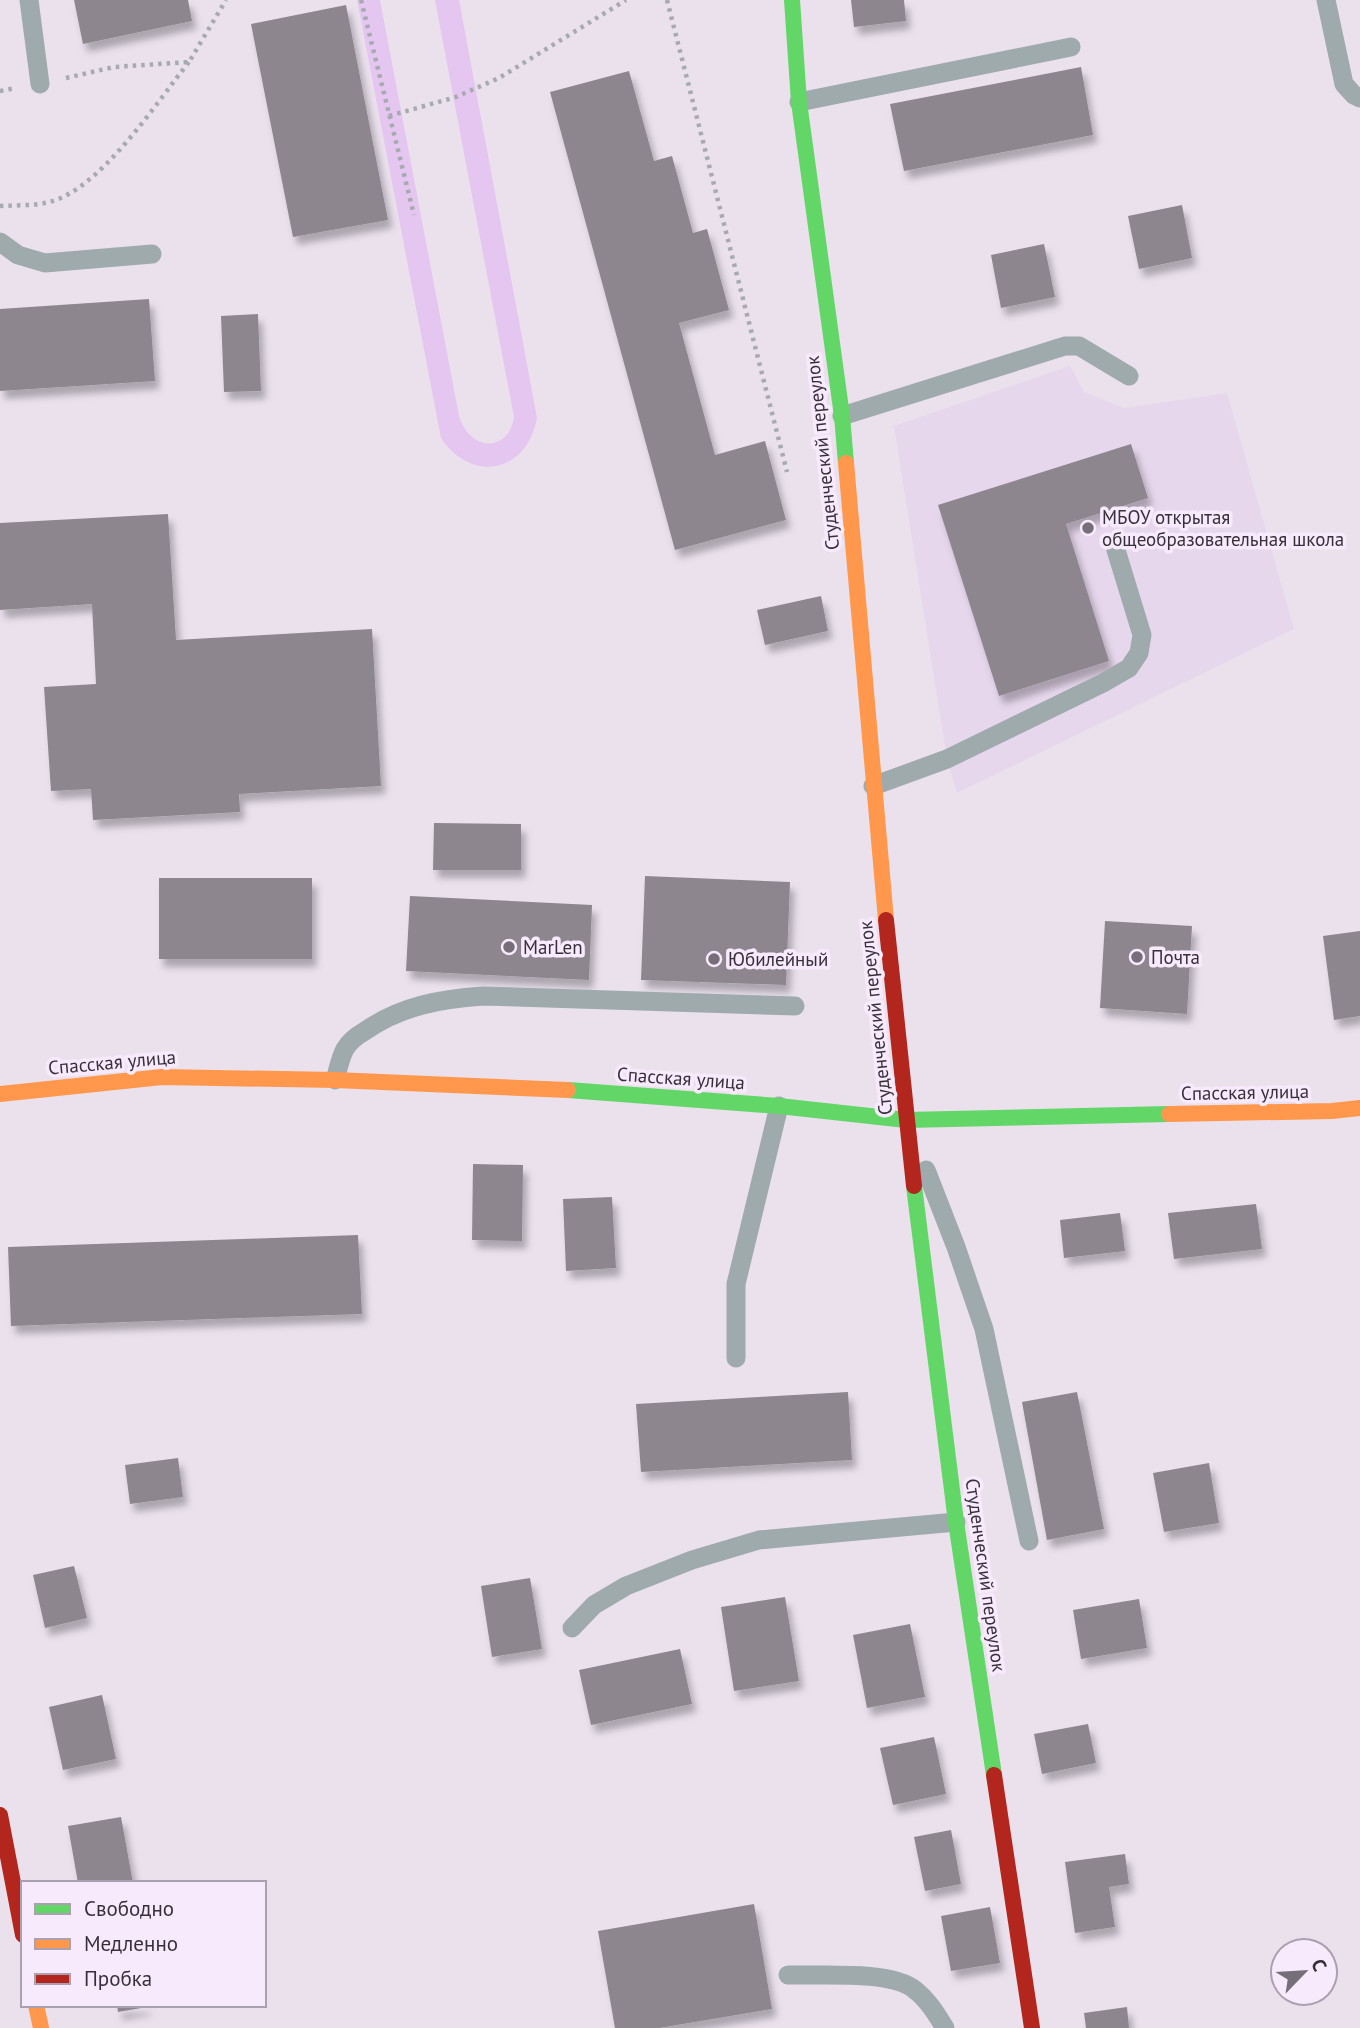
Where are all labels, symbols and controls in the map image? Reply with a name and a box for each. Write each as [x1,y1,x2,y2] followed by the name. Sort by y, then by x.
[800,355,844,551] street label: Студенческий переулок
[1102,505,1344,551] place label: МБОУ открытая общеобразовательная школа
[1080,520,1096,536] marker: МБОУ открытая общеобразовательная школа
[853,920,897,1116] street label: Студенческий переулок
[523,935,583,959] place label: MarLen
[501,939,517,955] marker: MarLen
[1151,945,1200,969] place label: Почта
[728,947,828,971] place label: Юбилейный
[1129,949,1145,965] marker: Почта
[706,951,722,967] marker: Юбилейный
[47,1044,177,1080] street label: Спасская улица
[616,1062,746,1094] street label: Спасская улица
[1181,1079,1309,1105] street label: Спасская улица
[961,1477,1011,1673] street label: Студенческий переулок
[21,1881,266,2007] legend
[84,1895,174,1922] text: Свободно
[84,1930,178,1957] text: Медленно
[1269,1937,1339,2007] north arrow
[1306,1955,1333,1975] text: С
[84,1965,152,1992] text: Пробка

